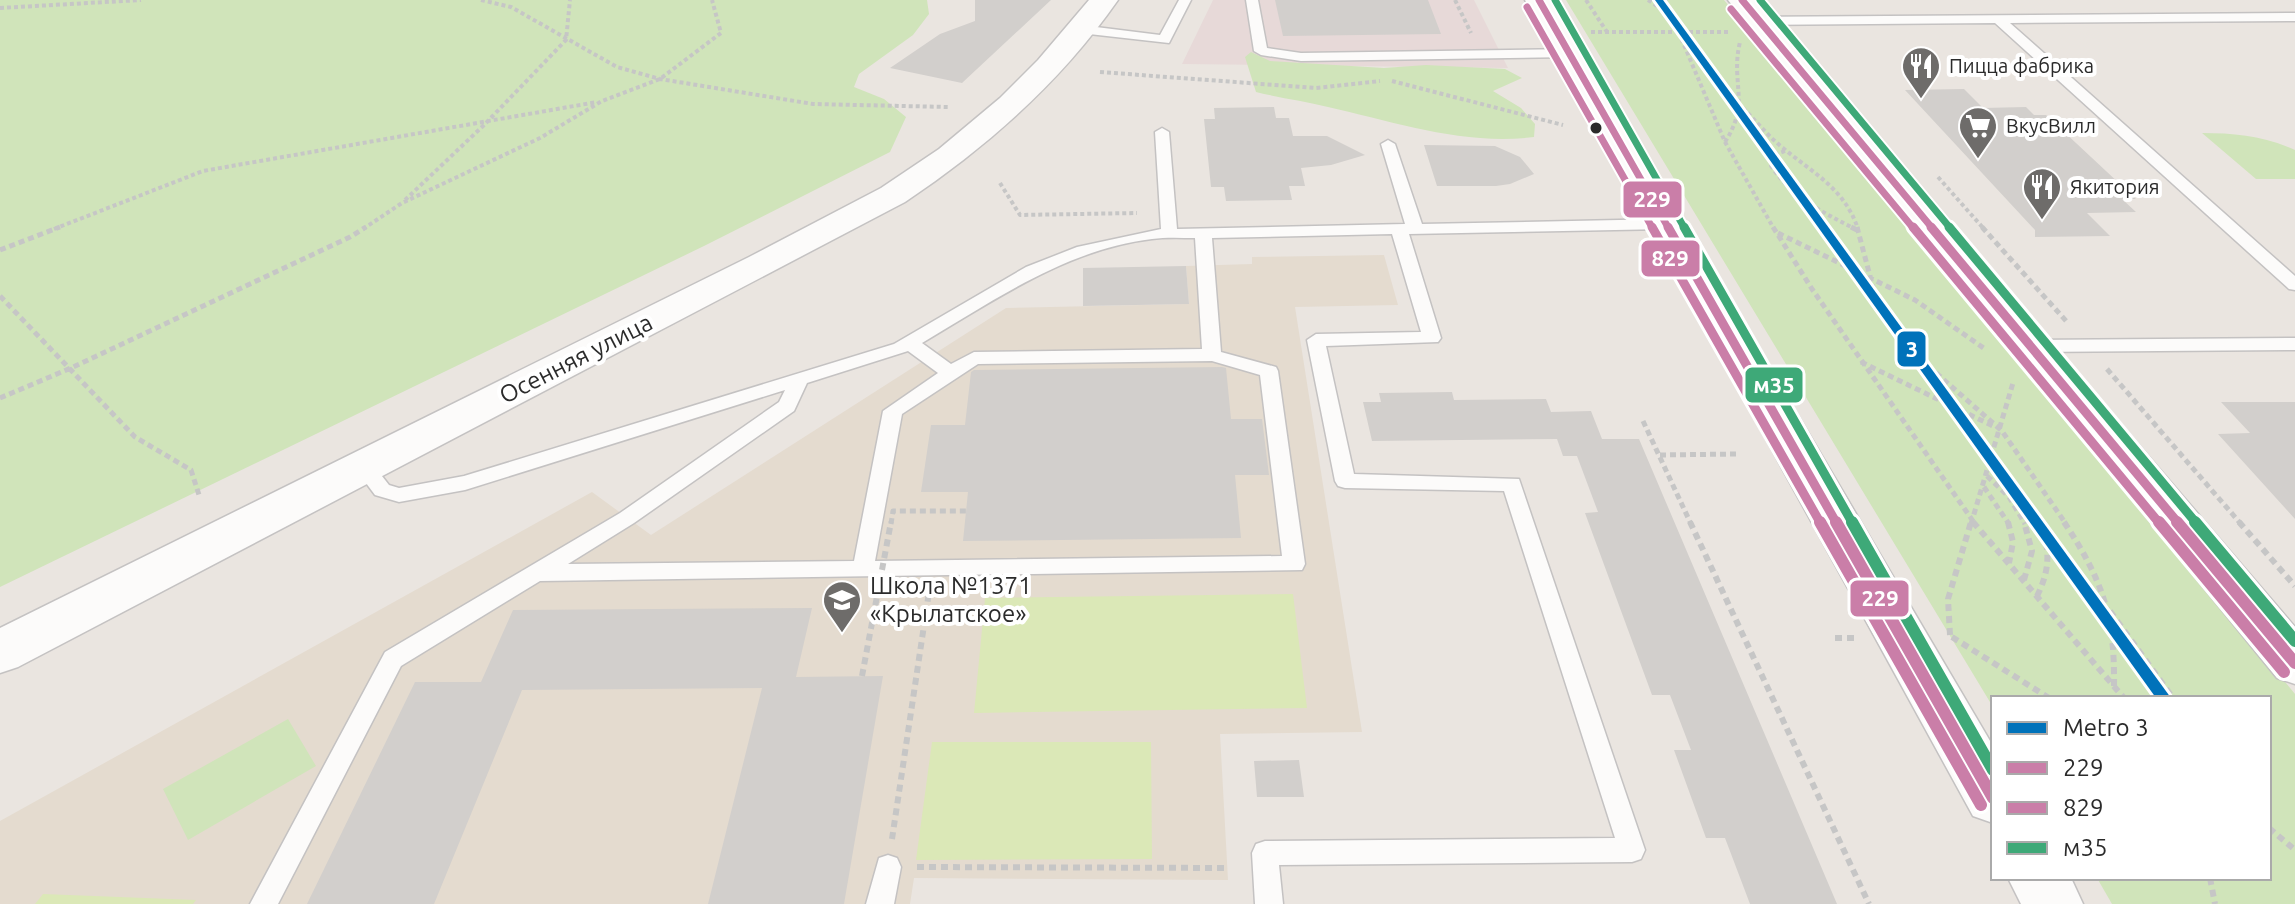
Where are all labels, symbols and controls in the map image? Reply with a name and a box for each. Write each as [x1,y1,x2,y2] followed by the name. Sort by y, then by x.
[1900,45,1942,100] restaurant icon: Пицца фабрика
[1949,54,2094,77] place label: Пицца фабрика
[1957,105,1999,160] supermarket icon: ВкусВилл
[2006,114,2096,137] place label: ВкусВилл
[1588,120,1604,136] unlabelled marker
[2021,166,2063,221] restaurant icon: Якитория
[2070,175,2159,198] place label: Якитория
[1622,180,1683,219] line badge: 229
[1633,186,1671,211] text: 229
[1640,239,1701,278] line badge: 829
[1651,245,1689,270] text: 829
[495,308,657,409] street label: Осенняя улица
[1896,330,1927,368] line badge: 3
[1906,336,1918,361] text: 3
[1744,366,1804,404] line badge: м35
[1753,372,1795,397] text: м35
[870,572,1032,627] place label: Школа №1371 «Крылатское»
[821,579,863,634] school or university icon: Школа №1371 «Крылатское»
[1849,579,1910,618] line badge: 229
[1861,585,1899,610] text: 229
[1991,696,2271,880] legend
[2063,714,2149,741] text: Metro 3
[2063,754,2104,781] text: 229
[2063,794,2104,821] text: 829
[2063,834,2108,861] text: м35

